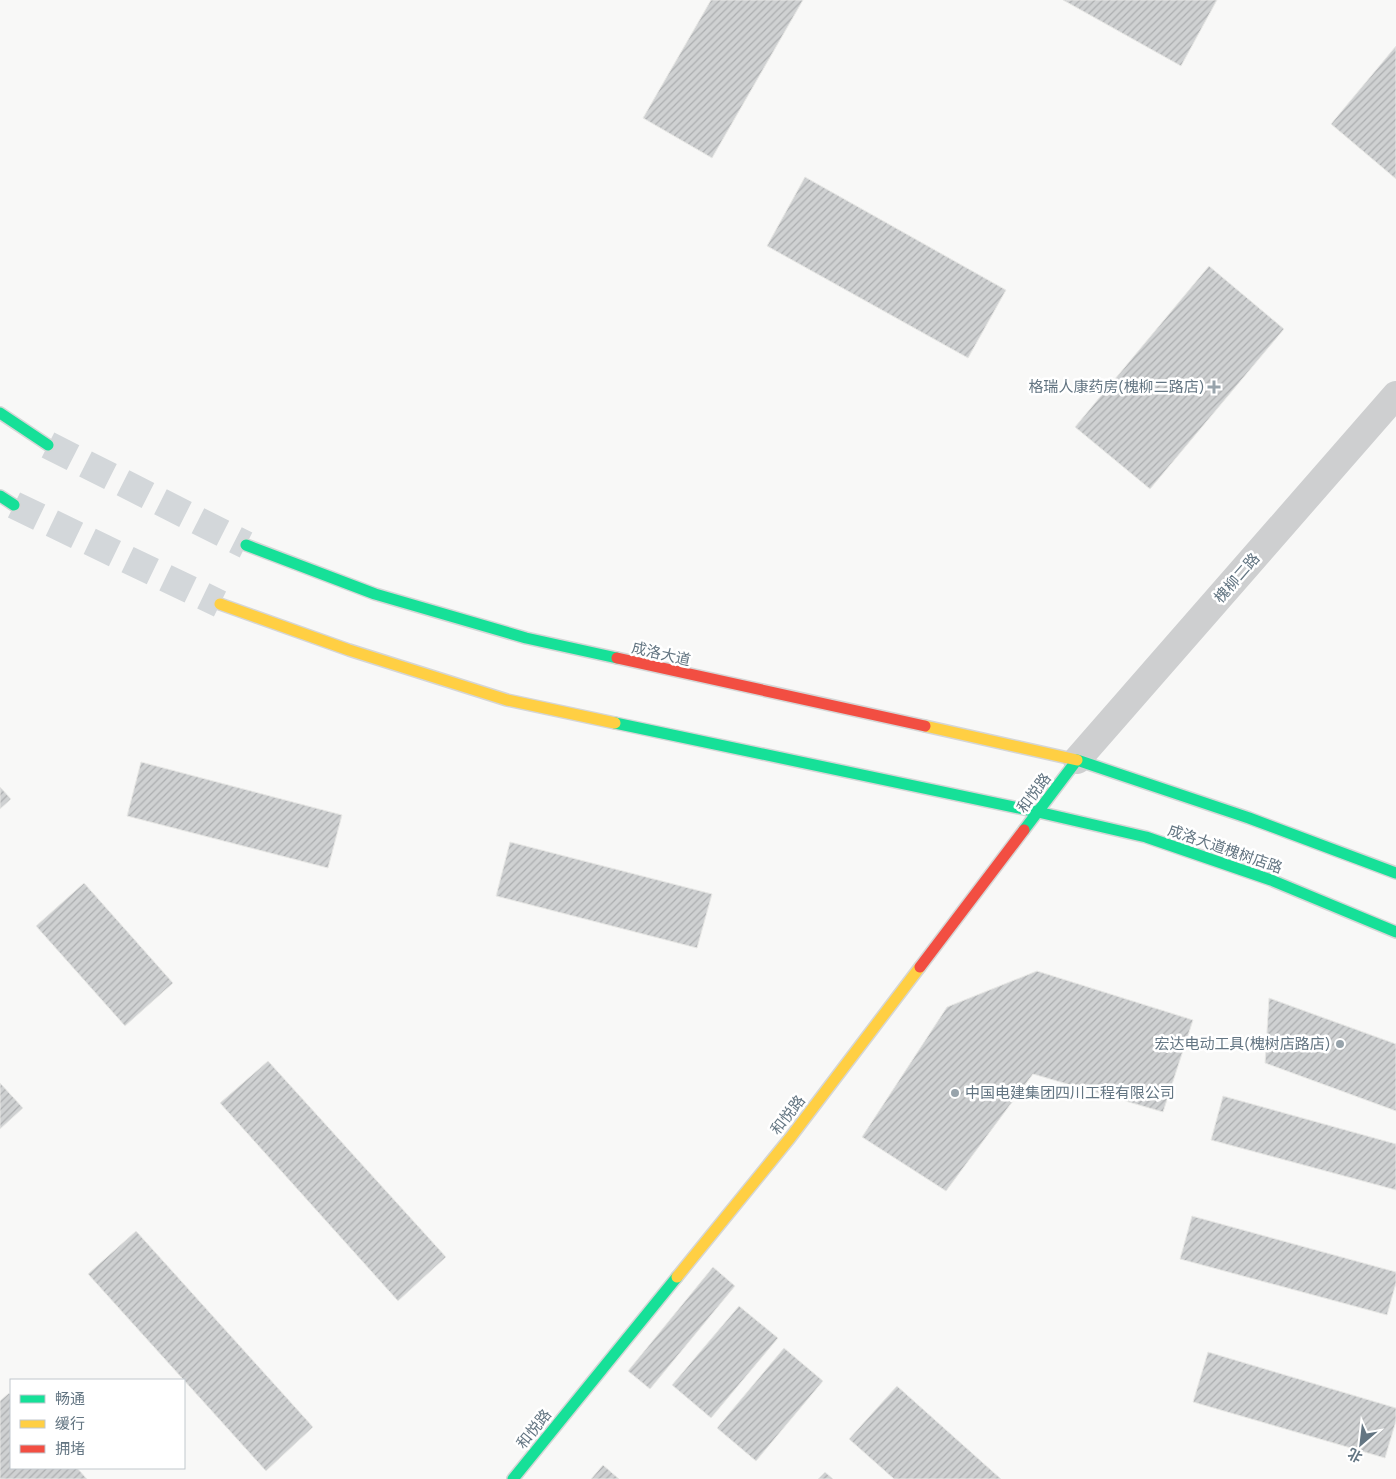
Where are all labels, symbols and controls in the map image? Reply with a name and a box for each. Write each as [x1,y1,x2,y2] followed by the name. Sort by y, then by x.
[1028,378,1204,396] place label: 格瑞人康药房(槐柳二路店)
[1208,381,1220,393] marker: 格瑞人康药房(槐柳二路店)
[1211,549,1263,607] street label: 槐柳二路
[630,638,692,670] street label: 成洛大道
[1013,770,1055,816] street label: 和悦路
[1165,821,1285,877] street label: 成洛大道槐树店路
[1154,1035,1330,1053] place label: 宏达电动工具(槐树店路店)
[1334,1038,1346,1050] marker: 宏达电动工具(槐树店路店)
[965,1084,1175,1102] place label: 中国电建集团四川工程有限公司
[949,1087,961,1099] marker: 中国电建集团四川工程有限公司
[767,1092,809,1138] street label: 和悦路
[10,1379,185,1469] legend
[55,1390,85,1408] text: 畅通
[513,1406,555,1452] street label: 和悦路
[55,1415,85,1433] text: 缓行
[1336,1419,1386,1469] north arrow
[55,1440,85,1458] text: 拥堵
[1345,1444,1365,1466] text: 北

